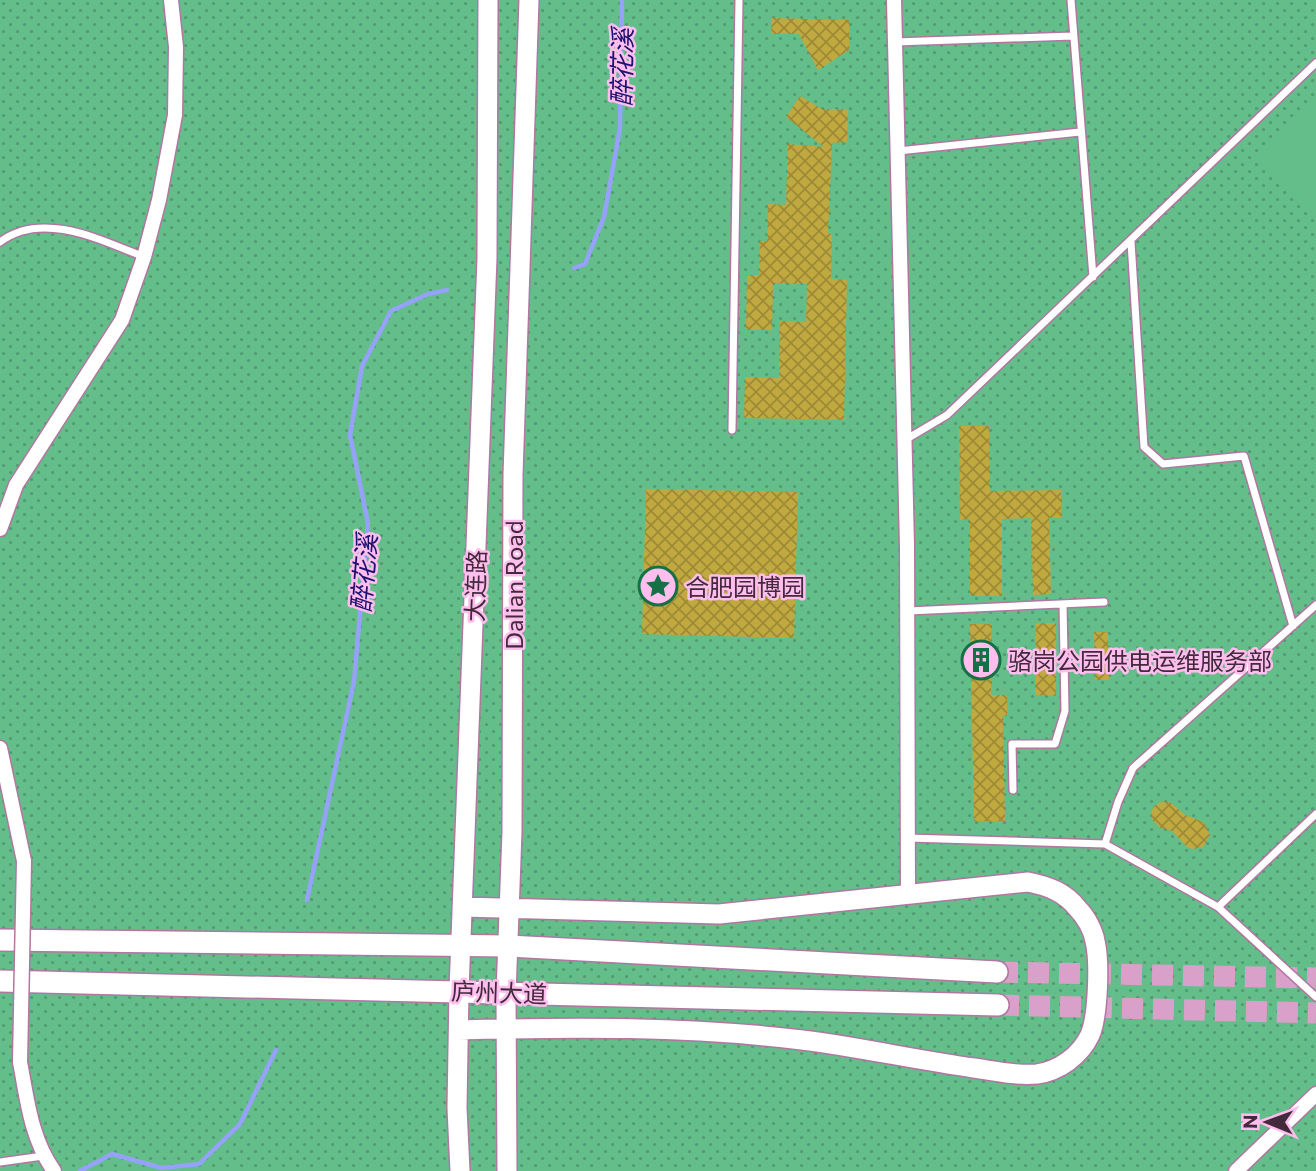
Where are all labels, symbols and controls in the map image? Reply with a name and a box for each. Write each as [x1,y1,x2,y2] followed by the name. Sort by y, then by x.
[605,25,637,106] water label: 醉花溪
[499,520,528,650] street label: Dalian Road
[344,530,382,613] water label: 醉花溪
[459,550,491,622] street label: 大连路
[637,565,679,607] place icon: 合肥园博园
[685,572,805,601] place label: 合肥园博园
[960,639,1002,681] building icon: 骆岗公园供电运维服务部
[1008,646,1272,675] place label: 骆岗公园供电运维服务部
[451,976,547,1008] street label: 庐州大道
[1232,1087,1302,1157] north arrow
[1238,1114,1261,1129] text: N

